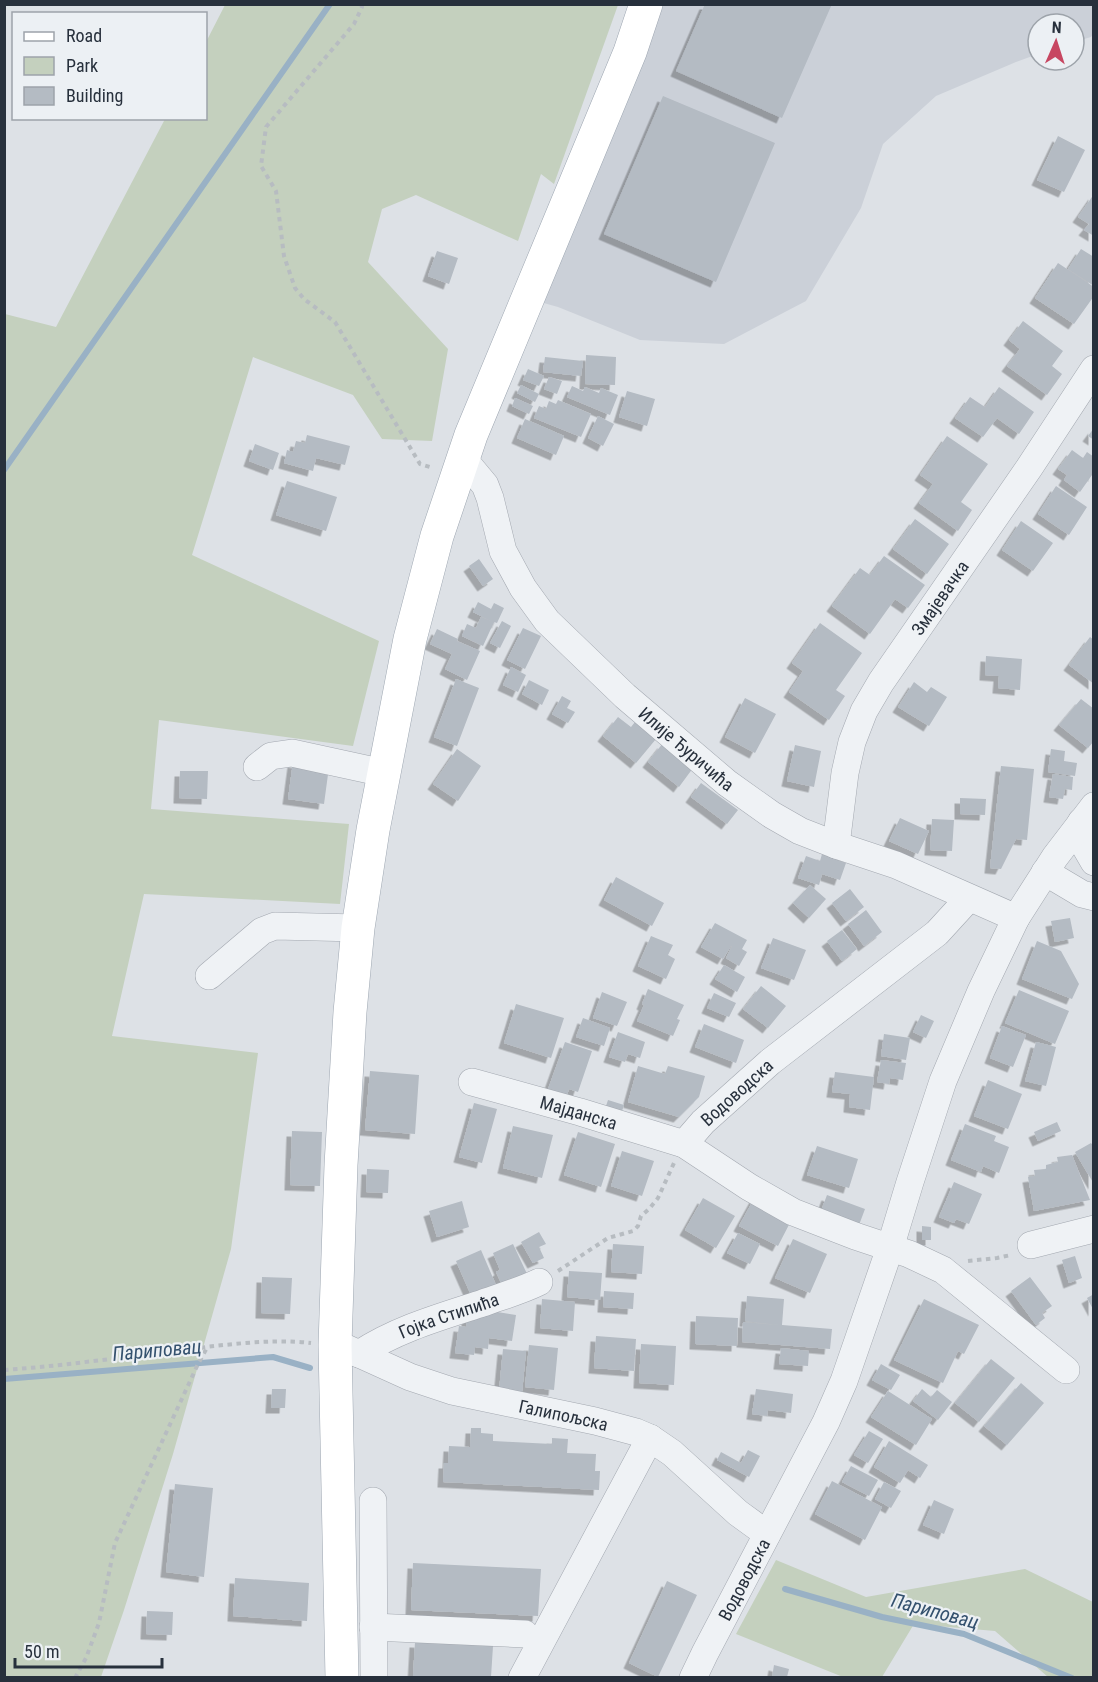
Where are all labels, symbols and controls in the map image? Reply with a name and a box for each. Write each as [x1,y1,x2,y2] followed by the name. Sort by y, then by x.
[12,12,207,120] legend
[1026,12,1086,72] north arrow
[1051,18,1062,37] text: N
[66,25,102,46] text: Road
[66,55,98,76] text: Park
[66,85,123,106] text: Building
[906,556,972,639] street label: Змајевачка
[635,702,738,795] street label: Илије Ђуричића
[696,1054,777,1130] street label: Водоводска
[538,1091,620,1133] street label: Мајданска
[395,1288,501,1342] street label: Гојка Стипића
[111,1334,203,1366] water label: Париповац
[517,1395,611,1435] street label: Галипољска
[714,1535,774,1624] street label: Водоводска
[889,1588,981,1634] water label: Париповац
[15,1631,162,1669] scale bar
[24,1641,59,1662] text: 50 m

